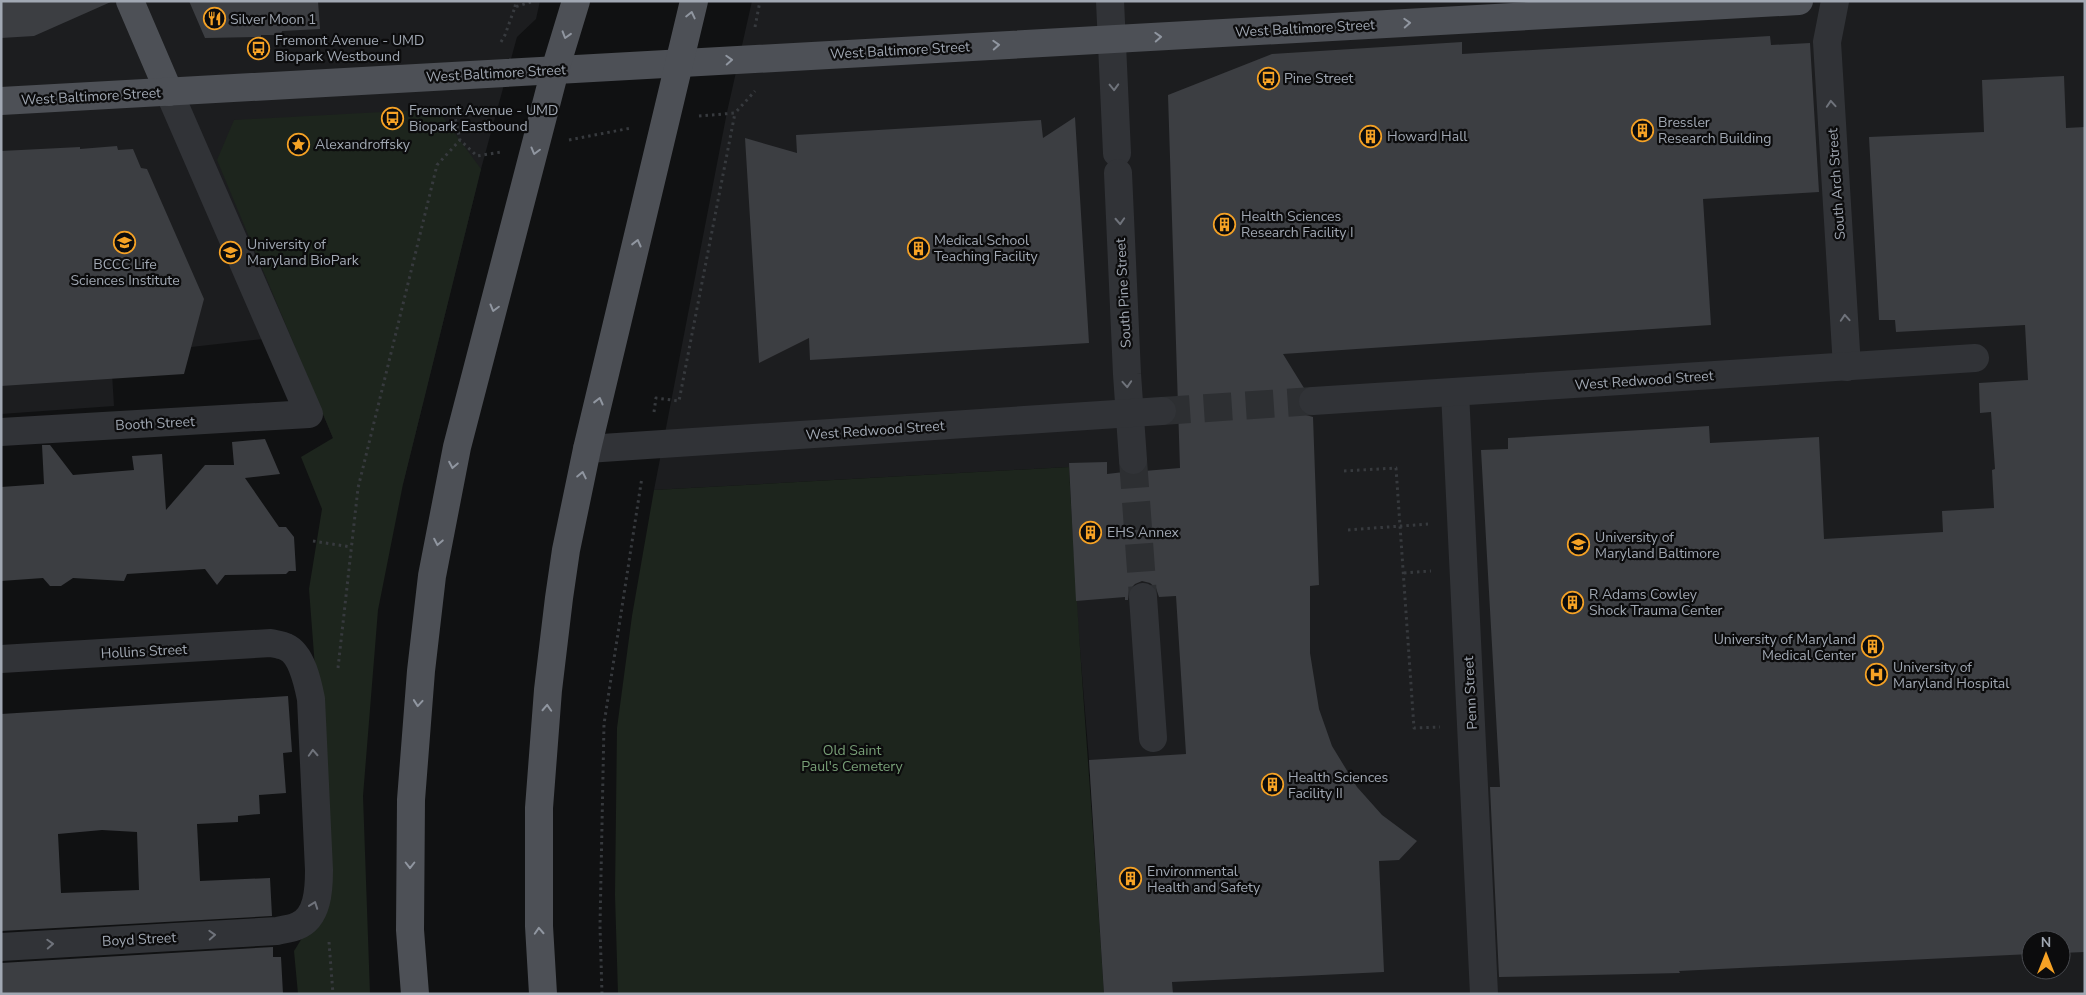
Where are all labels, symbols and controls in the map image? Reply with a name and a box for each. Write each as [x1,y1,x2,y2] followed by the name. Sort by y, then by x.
[202,7,226,31] restaurant icon: Silver Moon 1
[230,10,317,29] place label: Silver Moon 1
[685,10,696,19] one-way arrow
[1235,15,1376,42] street label: West Baltimore Street
[1404,17,1412,28] one-way arrow
[275,31,424,66] place label: Fremont Avenue - UMD Biopark Westbound
[561,31,571,39] one-way arrow
[1154,31,1162,42] one-way arrow
[247,36,271,60] bus stop icon: Fremont Avenue - UMD Biopark Westbound
[830,37,971,64] street label: West Baltimore Street
[992,40,1000,51] one-way arrow
[725,54,733,65] one-way arrow
[426,60,567,87] street label: West Baltimore Street
[1256,66,1280,90] bus stop icon: Pine Street
[1284,69,1353,88] place label: Pine Street
[21,83,162,110] street label: West Baltimore Street
[1109,84,1120,92] one-way arrow
[1826,100,1837,108] one-way arrow
[409,101,558,136] place label: Fremont Avenue - UMD Biopark Eastbound
[381,106,405,130] bus stop icon: Fremont Avenue - UMD Biopark Eastbound
[1658,113,1771,148] place label: Bressler Research Building
[1630,118,1654,142] building icon: Bressler Research Building
[1359,124,1383,148] building icon: Howard Hall
[1387,127,1468,146] place label: Howard Hall
[1823,127,1850,241] street label: South Arch Street
[287,132,311,156] place icon: Alexandroffsky
[315,135,411,154] place label: Alexandroffsky
[531,146,541,154] one-way arrow
[1241,207,1354,242] place label: Health Sciences Research Facility I
[1213,212,1237,236] building icon: Health Sciences Research Facility I
[1115,218,1125,226] one-way arrow
[113,230,137,254] school or university icon: BCCC Life Sciences Institute
[934,231,1039,266] place label: Medical School Teaching Facility
[247,235,360,270] place label: University of Maryland BioPark
[906,236,930,260] building icon: Medical School Teaching Facility
[1111,237,1136,348] street label: South Pine Street
[631,239,642,248] one-way arrow
[219,240,243,264] school or university icon: University of Maryland BioPark
[70,255,180,290] place label: BCCC Life Sciences Institute
[489,303,500,312] one-way arrow
[1839,314,1850,322] one-way arrow
[1574,366,1714,395] street label: West Redwood Street
[1122,380,1133,388] one-way arrow
[593,397,604,406] one-way arrow
[115,412,195,435] street label: Booth Street
[805,416,945,445] street label: West Redwood Street
[449,461,459,470] one-way arrow
[576,470,587,479] one-way arrow
[1079,520,1103,544] building icon: EHS Annex
[1107,523,1180,542] place label: EHS Annex
[1595,528,1720,563] place label: University of Maryland Baltimore
[1567,533,1591,557] school or university icon: University of Maryland Baltimore
[434,538,444,546] one-way arrow
[1589,585,1723,620] place label: R Adams Cowley Shock Trauma Center
[1561,590,1585,614] building icon: R Adams Cowley Shock Trauma Center
[1714,630,1856,665] place label: University of Maryland Medical Center
[1860,635,1884,659] building icon: University of Maryland Medical Center
[100,640,188,663] street label: Hollins Street
[1459,656,1482,730] street label: Penn Street
[1893,658,2010,693] place label: University of Maryland Hospital
[1865,663,1889,687] hospital icon: University of Maryland Hospital
[413,699,424,707] one-way arrow
[542,703,553,711] one-way arrow
[801,741,904,776] park label: Old Saint Paul's Cemetery
[308,749,319,757] one-way arrow
[1288,768,1389,803] place label: Health Sciences Facility II
[1260,773,1284,797] building icon: Health Sciences Facility II
[405,862,415,870] one-way arrow
[1147,862,1261,897] place label: Environmental Health and Safety
[1119,867,1143,891] building icon: Environmental Health and Safety
[308,901,318,910] one-way arrow
[534,926,545,934] one-way arrow
[101,928,177,951] street label: Boyd Street
[208,929,216,940] one-way arrow
[2021,930,2071,980] north arrow
[2041,933,2051,952] text: N
[46,939,54,950] one-way arrow

